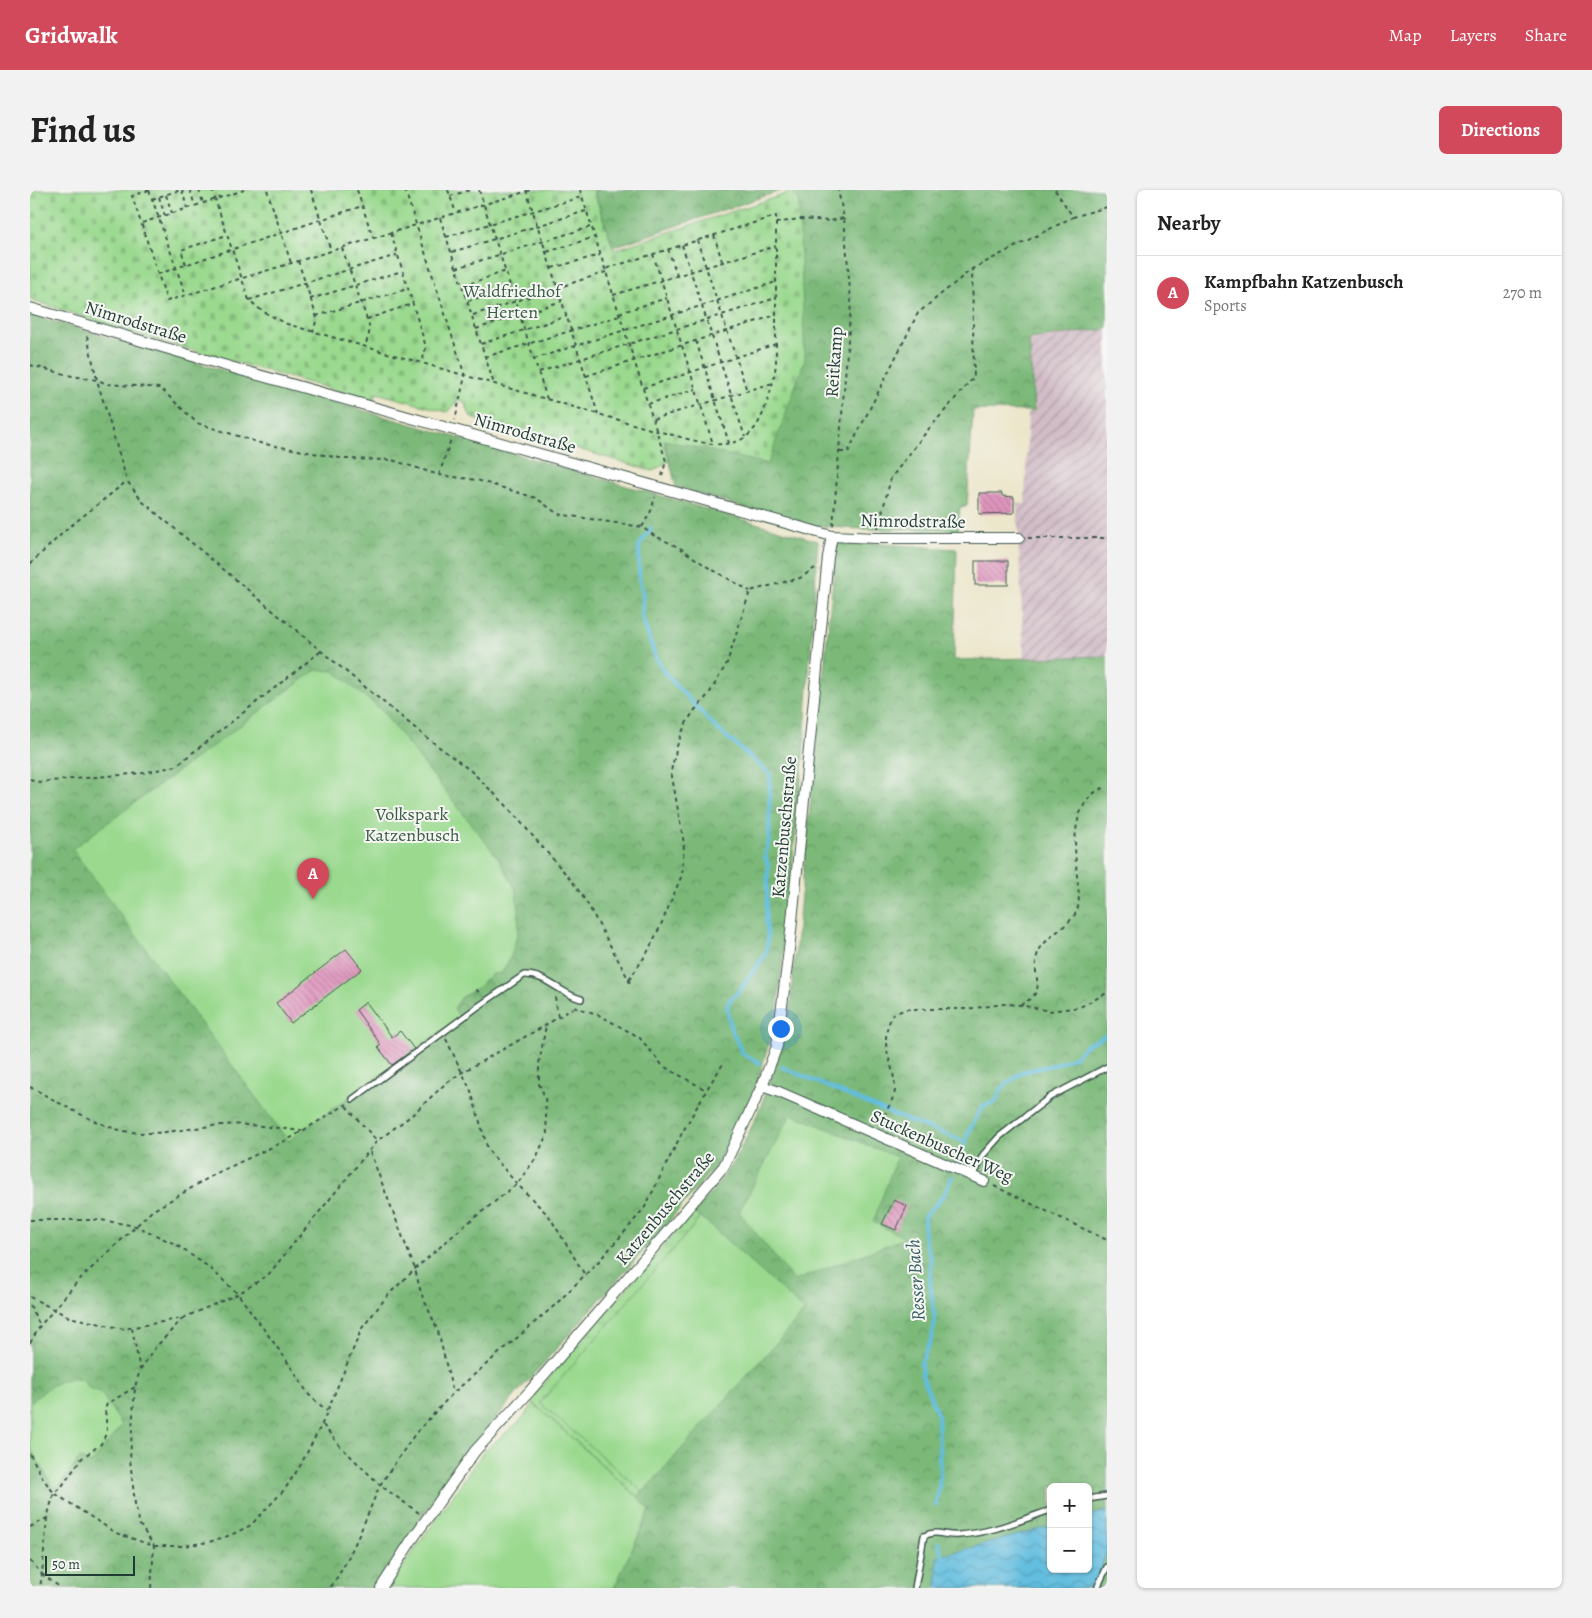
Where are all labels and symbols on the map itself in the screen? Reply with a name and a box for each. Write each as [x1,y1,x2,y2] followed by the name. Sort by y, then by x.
[462,279,564,324] park label: Waldfriedhof Herten
[82,295,190,349] street label: Nimrodstraße
[820,326,848,398] street label: Reitkamp
[471,407,579,459] street label: Nimrodstraße
[860,508,966,534] street label: Nimrodstraße
[766,755,802,899] street label: Katzenbuschstraße
[364,802,460,847] park label: Volkspark Katzenbusch
[297,858,329,899] pin: A
[768,1016,794,1042] your location
[867,1104,1017,1188] street label: Stuckenbuscher Weg
[610,1146,720,1270] street label: Katzenbuschstraße
[900,1238,932,1322] water label: Resser Bach
[45,1553,135,1576] scale bar

